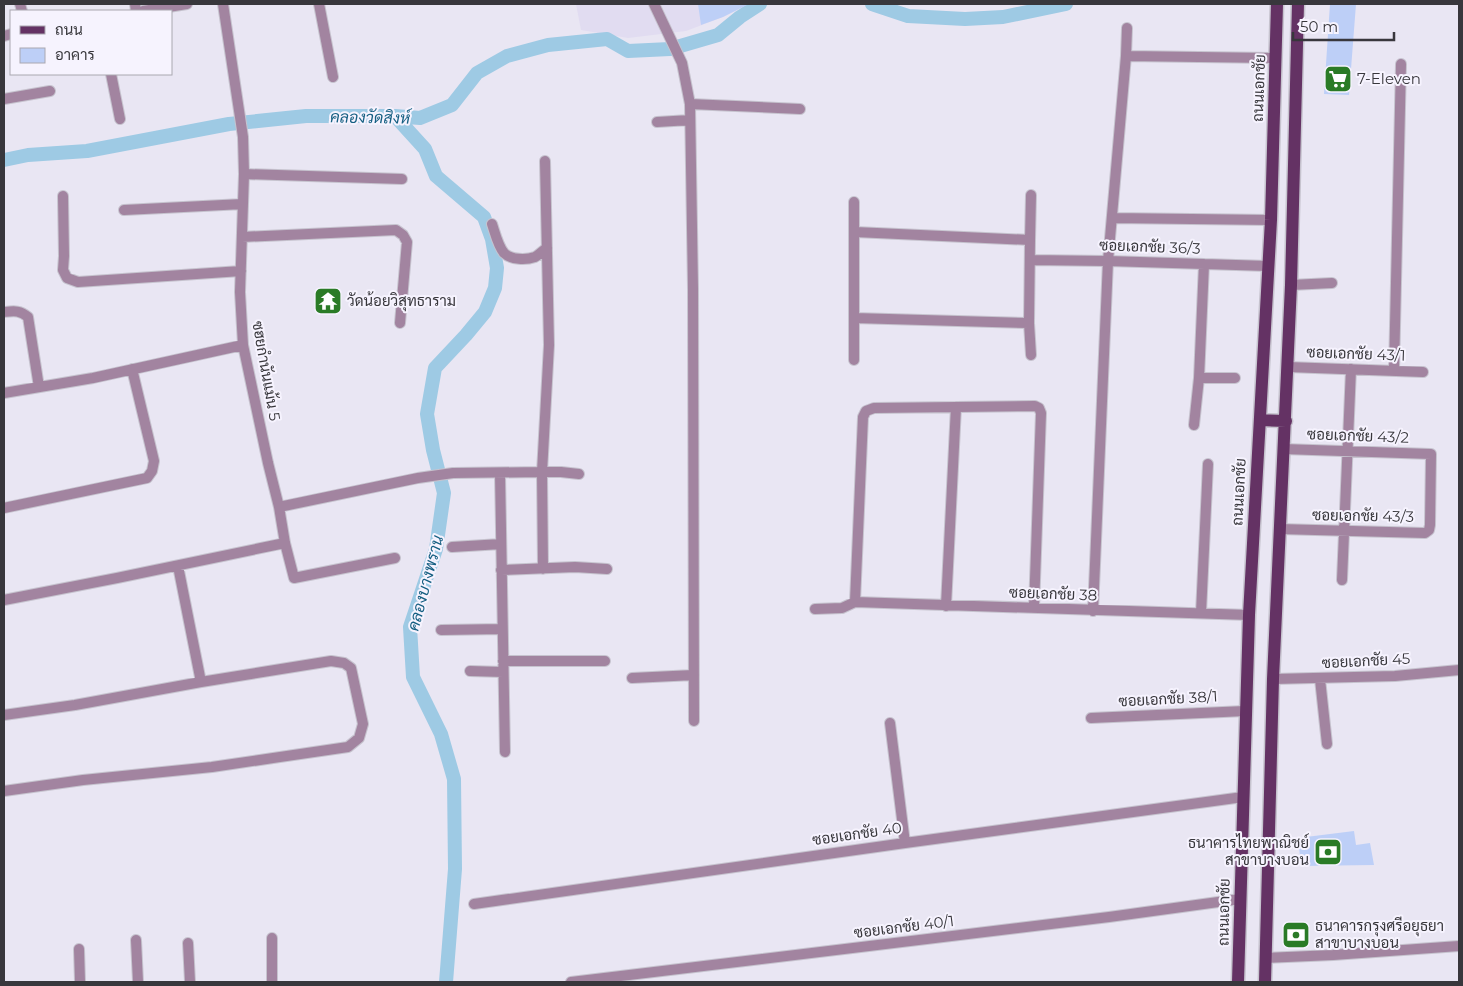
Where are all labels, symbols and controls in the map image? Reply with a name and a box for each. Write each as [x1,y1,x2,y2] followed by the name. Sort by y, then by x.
[10,10,172,75] legend
[1293,10,1394,42] scale bar
[1300,17,1338,36] text: 50 m
[55,20,83,39] text: ถนน
[55,45,95,64] text: อาคาร
[1248,54,1269,122] street label: ถนนเอกชัย
[1323,64,1353,94] supermarket icon: 7-Eleven
[1357,69,1421,88] place label: 7-Eleven
[330,104,412,128] water label: คลองวัดสิงห์
[1099,235,1201,258] street label: ซอยเอกชัย 36/3
[313,286,343,316] temple icon: วัดน้อยวิสุทธาราม
[347,291,456,312] place label: วัดน้อยวิสุทธาราม
[248,319,285,422] street label: ซฮยกำนันแม้น 5
[1306,342,1406,365] street label: ซอยเอกชัย 43/1
[1307,424,1409,447] street label: ซอยเอกชัย 43/2
[1227,458,1250,526] street label: ถนนเอกชัย
[1312,505,1414,526] street label: ซอยเอกชัย 43/3
[404,533,447,633] water label: คลองบางพราน
[1009,582,1098,605] street label: ซอยเอกชัย 38
[1321,649,1411,672] street label: ซอยเอกชัย 45
[1118,686,1218,711] street label: ซอยเอกชัย 38/1
[811,818,903,849] street label: ซอยเอกชัย 40
[1188,833,1309,869] place label: ธนาคารไทยพาณิชย์ สาขาบางบอน
[1313,837,1343,867] bank icon: ธนาคารไทยพาณิชย์ สาขาบางบอน
[1213,878,1234,946] street label: ถนนเอกชัย
[853,911,955,942] street label: ซอยเอกชัย 40/1
[1315,916,1444,952] place label: ธนาคารกรุงศรีอยุธยา สาขาบางบอน
[1281,920,1311,950] bank icon: ธนาคารกรุงศรีอยุธยา สาขาบางบอน

